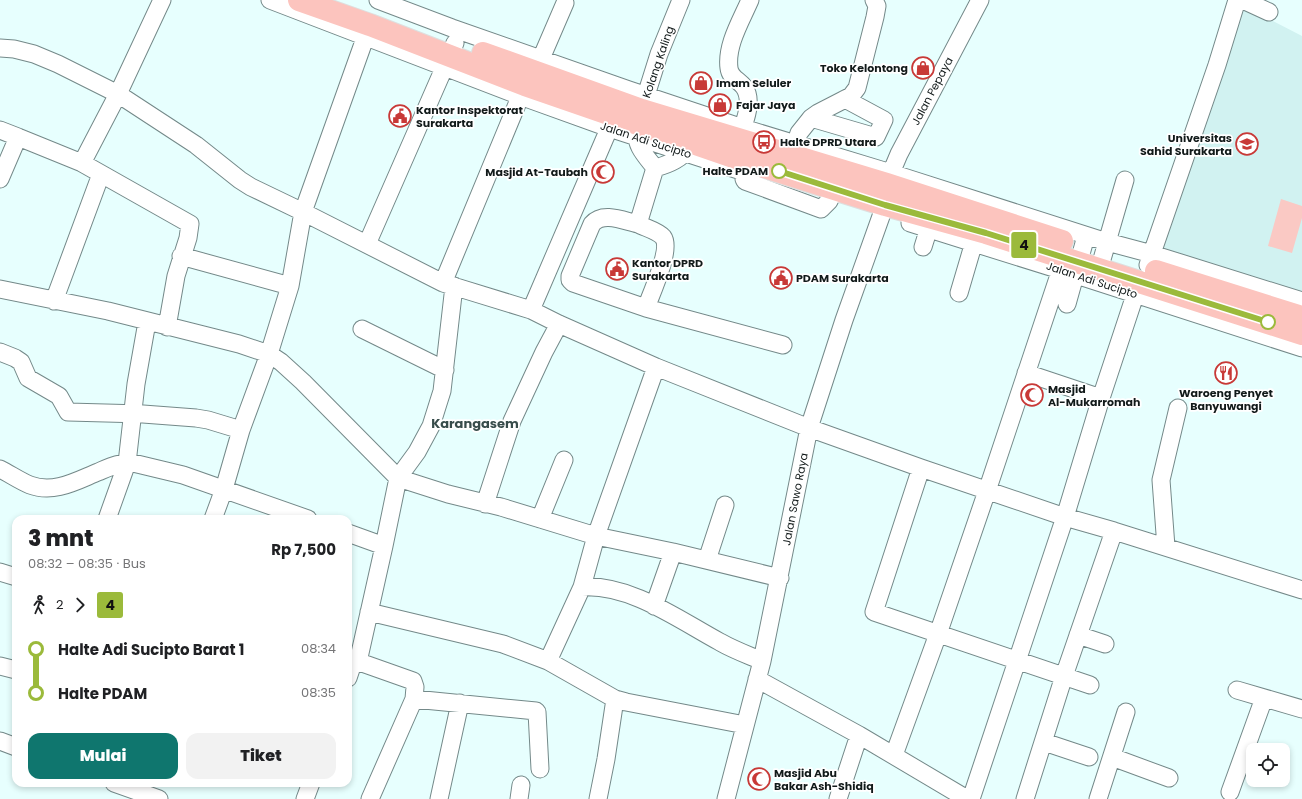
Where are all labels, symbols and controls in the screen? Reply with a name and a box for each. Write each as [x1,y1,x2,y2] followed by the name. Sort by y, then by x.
[638,24,678,100] street label: Kolang Kaling
[907,54,957,128] street label: Jalan Pepaya
[910,55,936,81] shop icon: Toko Kelontong
[820,60,908,76] place label: Toko Kelontong
[688,70,714,96] shop icon: Imam Seluler
[716,75,792,91] place label: Imam Seluler
[707,92,733,118] shop icon: Fajar Jaya
[736,97,795,113] place label: Fajar Jaya
[416,102,524,131] place label: Kantor Inspektorat Surakarta
[387,103,413,129] public building icon: Kantor Inspektorat Surakarta
[598,118,694,162] street label: Jalan Adi Sucipto
[751,129,777,155] bus stop icon: Halte DPRD Utara
[1140,130,1232,159] place label: Universitas Sahid Surakarta
[1234,131,1260,157] school or university icon: Universitas Sahid Surakarta
[780,134,877,150] place label: Halte DPRD Utara
[590,159,616,185] mosque icon: Masjid At-Taubah
[703,163,768,179] place label: Halte PDAM
[771,163,787,179] marker: Halte PDAM
[485,164,588,180] place label: Masjid At-Taubah
[1011,232,1037,258] line badge: 4
[1019,235,1029,255] text: 4
[632,255,703,284] place label: Kantor DPRD Surakarta
[604,256,630,282] public building icon: Kantor DPRD Surakarta
[1044,258,1140,302] street label: Jalan Adi Sucipto
[768,265,794,291] public building icon: PDAM Surakarta
[796,270,889,286] place label: PDAM Surakarta
[1260,314,1276,330] unlabelled marker
[1213,360,1239,386] restaurant icon: Waroeng Penyet Banyuwangi
[1048,381,1140,410] place label: Masjid Al-Mukarromah
[1019,382,1045,408] mosque icon: Masjid Al-Mukarromah
[1179,385,1274,414] place label: Waroeng Penyet Banyuwangi
[431,414,519,433] district label: Karangasem
[778,451,812,547] street label: Jalan Sawo Raya
[28,523,93,554] text: 3 mnt
[271,539,336,560] text: Rp 7,500
[28,554,146,573] text: 08:32 – 08:35 · Bus
[28,594,50,616] icon: walk
[69,594,91,616] icon: forward
[56,595,63,614] text: 2
[105,595,115,615] text: 4
[58,639,244,660] text: Halte Adi Sucipto Barat 1
[301,639,336,658] text: 08:34
[58,683,147,704] text: Halte PDAM
[301,683,336,702] text: 08:35
[28,733,178,779] button: Mulai
[186,733,336,779] button: Tiket
[1246,743,1290,787] map controls
[1246,743,1290,787] button: locate
[774,765,874,794] place label: Masjid Abu Bakar Ash-Shidiq
[746,766,772,792] mosque icon: Masjid Abu Bakar Ash-Shidiq

